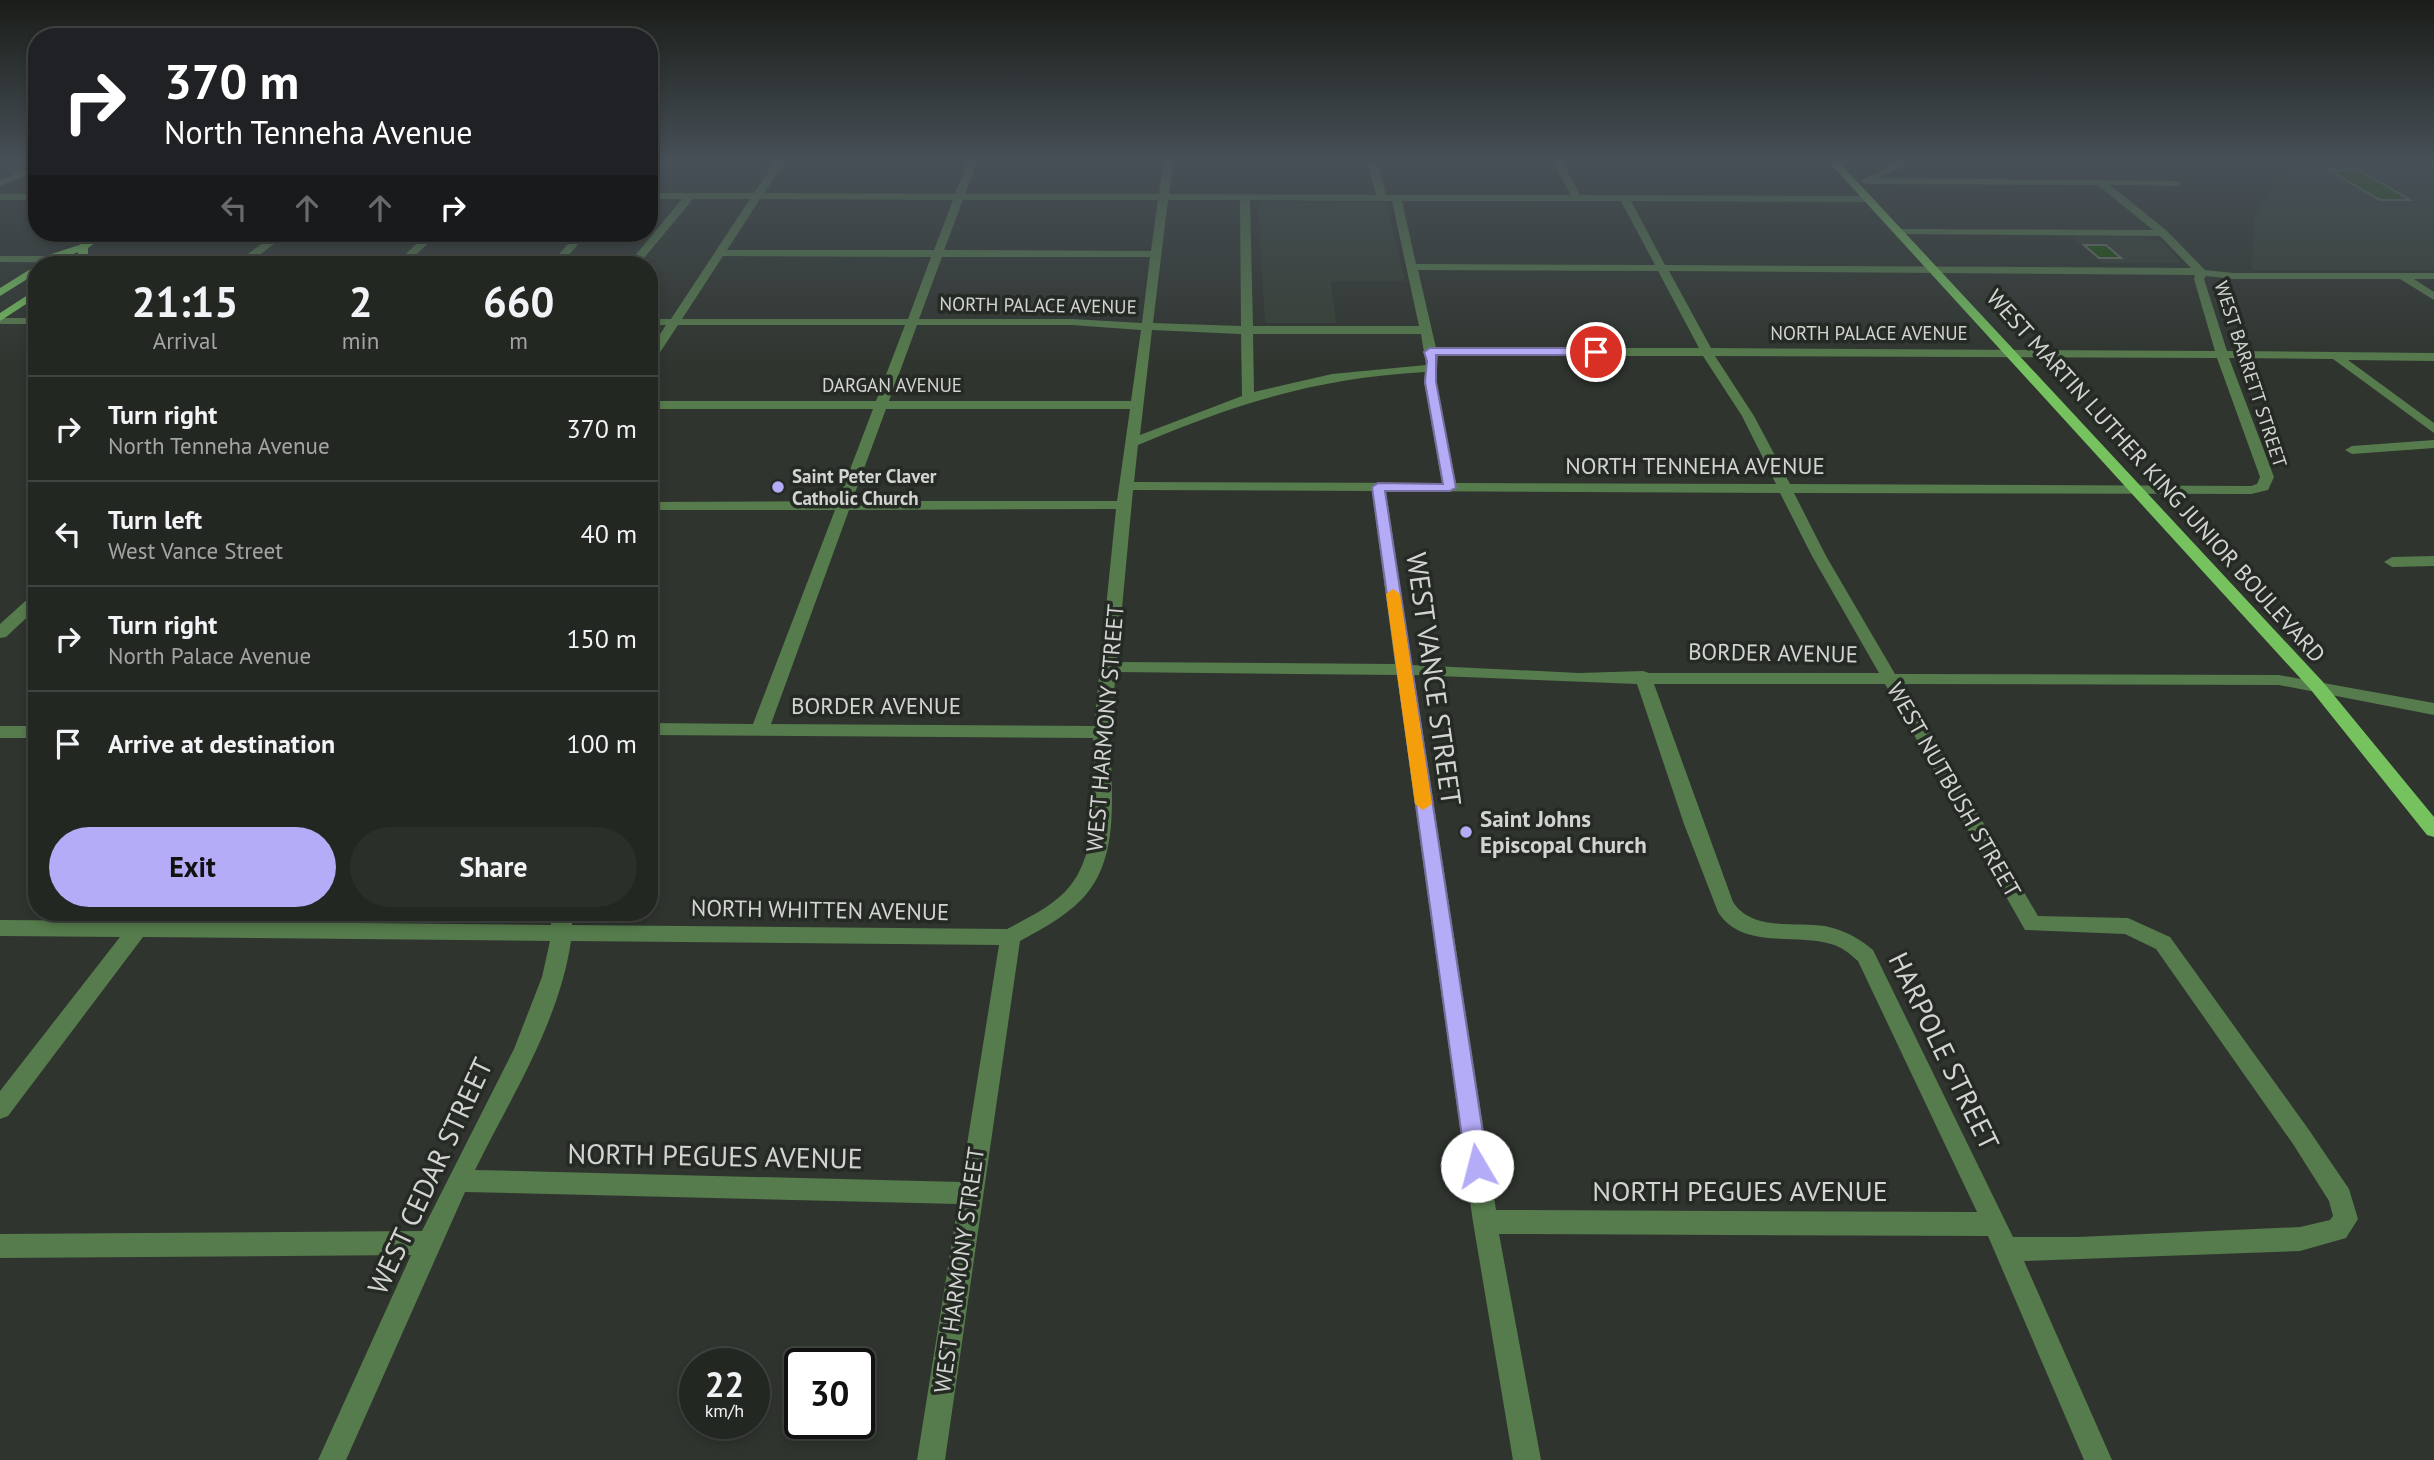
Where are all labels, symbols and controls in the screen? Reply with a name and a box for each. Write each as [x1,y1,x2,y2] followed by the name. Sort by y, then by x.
[164,49,299,113] text: 370 m
[49,56,140,147] icon: right
[164,111,472,153] text: North Tenneha Avenue
[215,189,253,227] icon: left
[288,189,326,227] icon: ahead
[361,189,399,227] icon: ahead
[434,189,472,227] icon: right
[132,274,238,329] text: 21:15
[349,274,372,329] text: 2
[483,274,554,329] text: 660
[2210,278,2293,471] street label: WEST BARRETT STREET
[1981,283,2332,668] street label: WEST MARTIN LUTHER KING JUNIOR BOULEVARD
[939,291,1137,319] street label: NORTH PALACE AVENUE
[1770,321,1968,345] street label: NORTH PALACE AVENUE
[1566,322,1626,382] pin
[153,326,217,355] text: Arrival
[342,326,379,355] text: min
[509,326,528,355] text: m
[1577,333,1615,371] icon: arrive
[822,373,962,397] street label: DARGAN AVENUE
[108,398,217,431] text: Turn right
[49,410,87,448] icon: right
[566,412,637,445] text: 370 m
[108,431,330,460] text: North Tenneha Avenue
[1565,451,1825,480] street label: NORTH TENNEHA AVENUE
[792,464,937,510] place label: Saint Peter Claver Catholic Church
[770,479,786,495] marker: Saint Peter Claver Catholic Church
[108,503,202,536] text: Turn left
[49,515,87,553] icon: left
[581,517,637,550] text: 40 m
[108,536,283,565] text: West Vance Street
[1398,550,1471,808] street label: WEST VANCE STREET
[1079,603,1130,853] street label: WEST HARMONY STREET
[108,608,217,641] text: Turn right
[49,620,87,658] icon: right
[566,622,637,655] text: 150 m
[1688,637,1858,668] street label: BORDER AVENUE
[108,641,311,670] text: North Palace Avenue
[1881,677,2028,902] street label: WEST NUTBUSH STREET
[791,691,961,720] street label: BORDER AVENUE
[49,725,87,763] icon: arrive
[108,727,335,760] text: Arrive at destination
[566,727,637,760] text: 100 m
[1480,804,1647,859] place label: Saint Johns Episcopal Church
[1458,824,1474,840] marker: Saint Johns Episcopal Church
[49,827,336,907] button: Exit
[350,827,637,907] button: Share
[691,893,949,926] street label: NORTH WHITTEN AVENUE
[1881,946,2009,1156] street label: HARPOLE STREET
[359,1051,501,1300] street label: WEST CEDAR STREET
[1440,1129,1514,1203] position arrow
[567,1134,863,1177] street label: NORTH PEGUES AVENUE
[927,1145,990,1395] street label: WEST HARMONY STREET
[1592,1172,1888,1209] street label: NORTH PEGUES AVENUE
[784,1348,875,1439] speed limit sign: 30
[705,1361,744,1407] text: 22
[705,1399,744,1422] text: km/h

